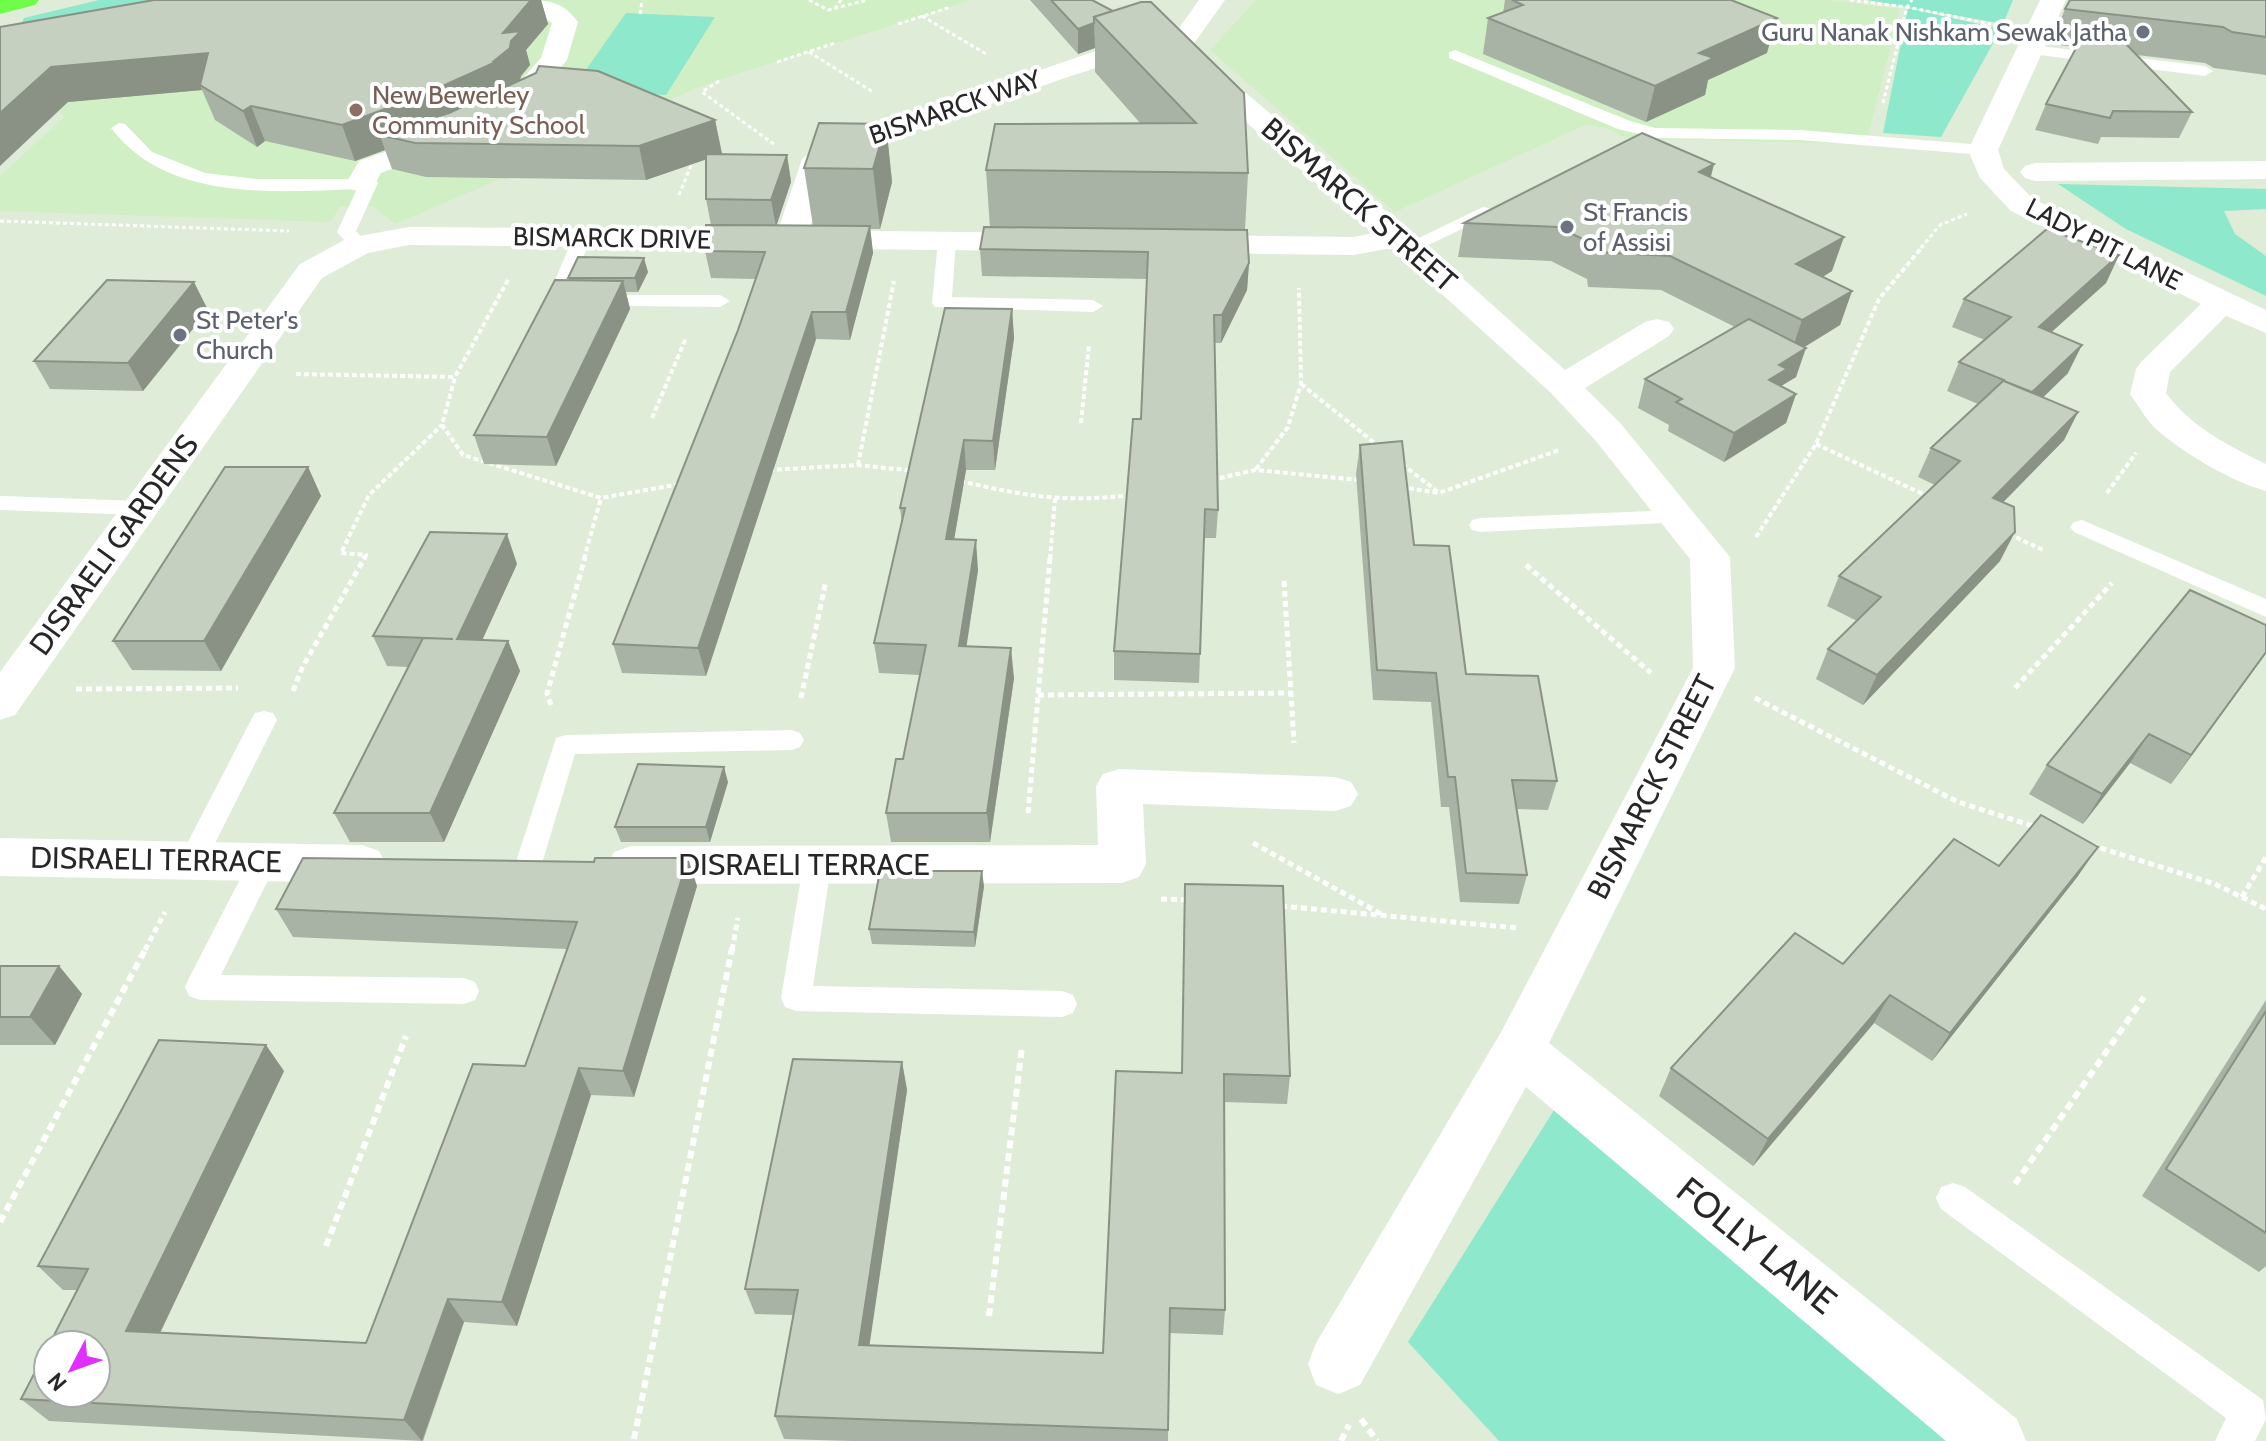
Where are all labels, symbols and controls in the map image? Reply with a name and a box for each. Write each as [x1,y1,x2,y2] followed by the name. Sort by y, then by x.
[1761,16,2128,48] place label: Guru Nanak Nishkam Sewak Jatha
[2134,23,2152,41] marker: Guru Nanak Nishkam Sewak Jatha
[865,63,1045,151] street label: BISMARCK WAY
[372,79,585,141] place label: New Bewerley Community School
[347,101,365,119] marker: New Bewerley Community School
[1254,110,1465,300] street label: BISMARCK STREET
[2021,191,2187,297] street label: LADY PIT LANE
[1583,196,1688,258] place label: St Francis of Assisi
[1558,218,1576,236] marker: St Francis of Assisi
[513,220,711,256] street label: BISMARCK DRIVE
[196,304,299,366] place label: St Peter's Church
[171,326,189,344] marker: St Peter's Church
[21,427,206,662] street label: DISRAELI GARDENS
[1579,668,1724,905] street label: BISMARCK STREET
[30,839,282,880] street label: DISRAELI TERRACE
[678,846,930,883] street label: DISRAELI TERRACE
[1668,1167,1846,1323] street label: FOLLY LANE
[32,1329,112,1409] north arrow
[42,1367,73,1397] text: N

